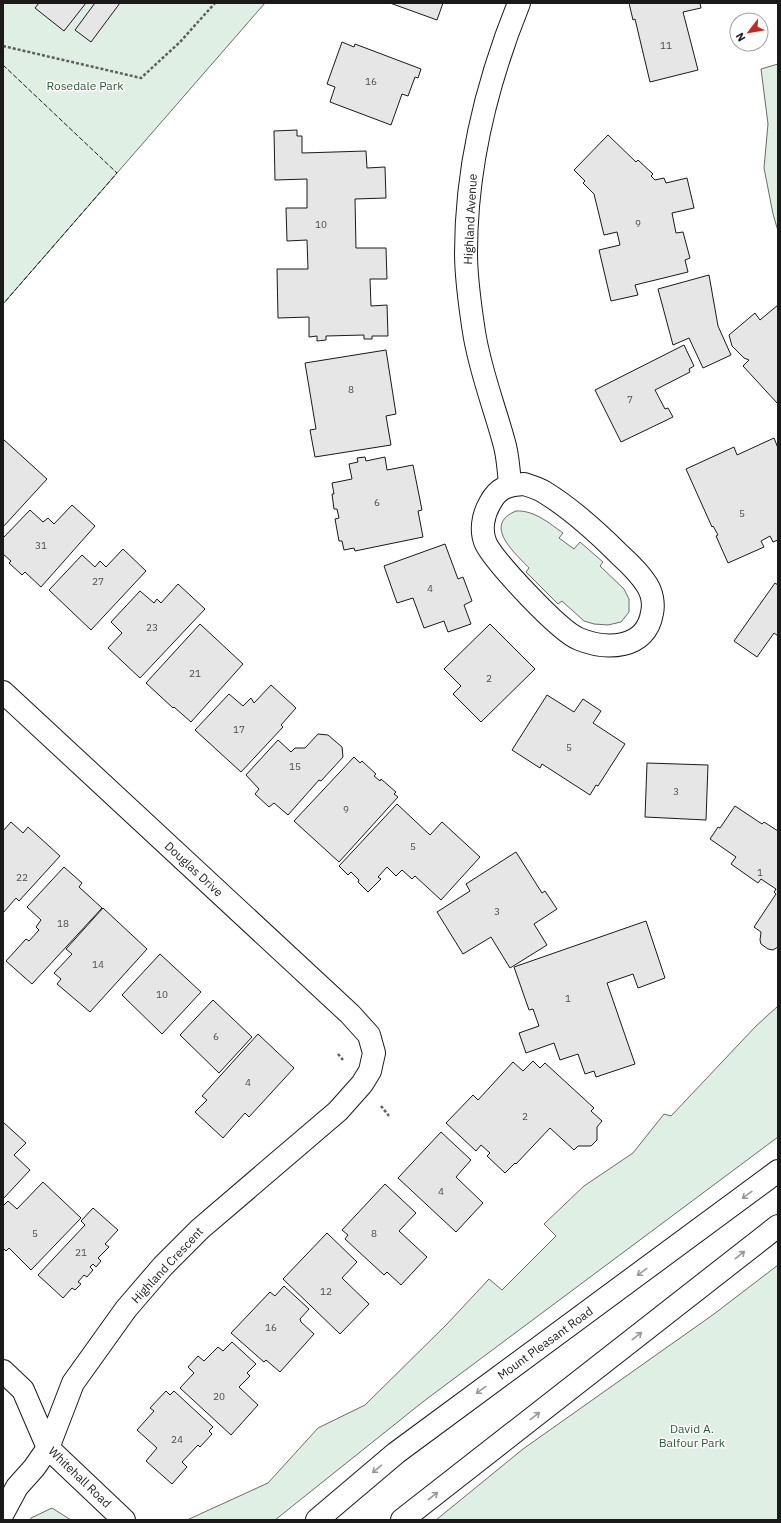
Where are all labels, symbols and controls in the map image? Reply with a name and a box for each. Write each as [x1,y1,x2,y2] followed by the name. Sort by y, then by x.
[729,12,769,52] north arrow
[732,30,748,44] text: N
[660,39,672,52] house number: 11
[365,75,377,88] house number: 16
[47,78,124,93] park label: Rosedale Park
[460,173,480,265] street label: Highland Avenue
[635,217,641,230] house number: 9
[315,218,327,231] house number: 10
[348,383,354,396] house number: 8
[627,393,633,406] house number: 7
[374,496,380,509] house number: 6
[739,507,745,520] house number: 5
[35,539,47,552] house number: 31
[92,575,104,588] house number: 27
[427,582,433,595] house number: 4
[146,621,158,634] house number: 23
[189,667,201,680] house number: 21
[486,672,492,685] house number: 2
[233,723,245,736] house number: 17
[566,741,572,754] house number: 5
[289,760,301,773] house number: 15
[673,785,679,798] house number: 3
[343,803,349,816] house number: 9
[162,838,227,900] street label: Douglas Drive
[410,840,416,853] house number: 5
[757,866,763,879] house number: 1
[16,871,28,884] house number: 22
[494,905,500,918] house number: 3
[57,917,69,930] house number: 18
[92,958,104,971] house number: 14
[156,988,168,1001] house number: 10
[565,992,571,1005] house number: 1
[213,1030,219,1043] house number: 6
[245,1076,251,1089] house number: 4
[522,1110,528,1123] house number: 2
[438,1185,444,1198] house number: 4
[741,1190,752,1199] one-way arrow
[128,1224,206,1306] street label: Highland Crescent
[32,1227,38,1240] house number: 5
[371,1227,377,1240] house number: 8
[75,1246,87,1259] house number: 21
[734,1251,745,1260] one-way arrow
[637,1268,648,1276] one-way arrow
[320,1285,332,1298] house number: 12
[494,1303,596,1383] street label: Mount Pleasant Road
[265,1321,277,1334] house number: 16
[632,1331,643,1340] one-way arrow
[476,1386,487,1394] one-way arrow
[213,1390,225,1403] house number: 20
[530,1411,541,1420] one-way arrow
[659,1421,726,1450] park label: David A. Balfour Park
[171,1433,183,1446] house number: 24
[46,1443,114,1511] street label: Whitehall Road
[372,1464,383,1473] one-way arrow
[427,1492,438,1500] one-way arrow

